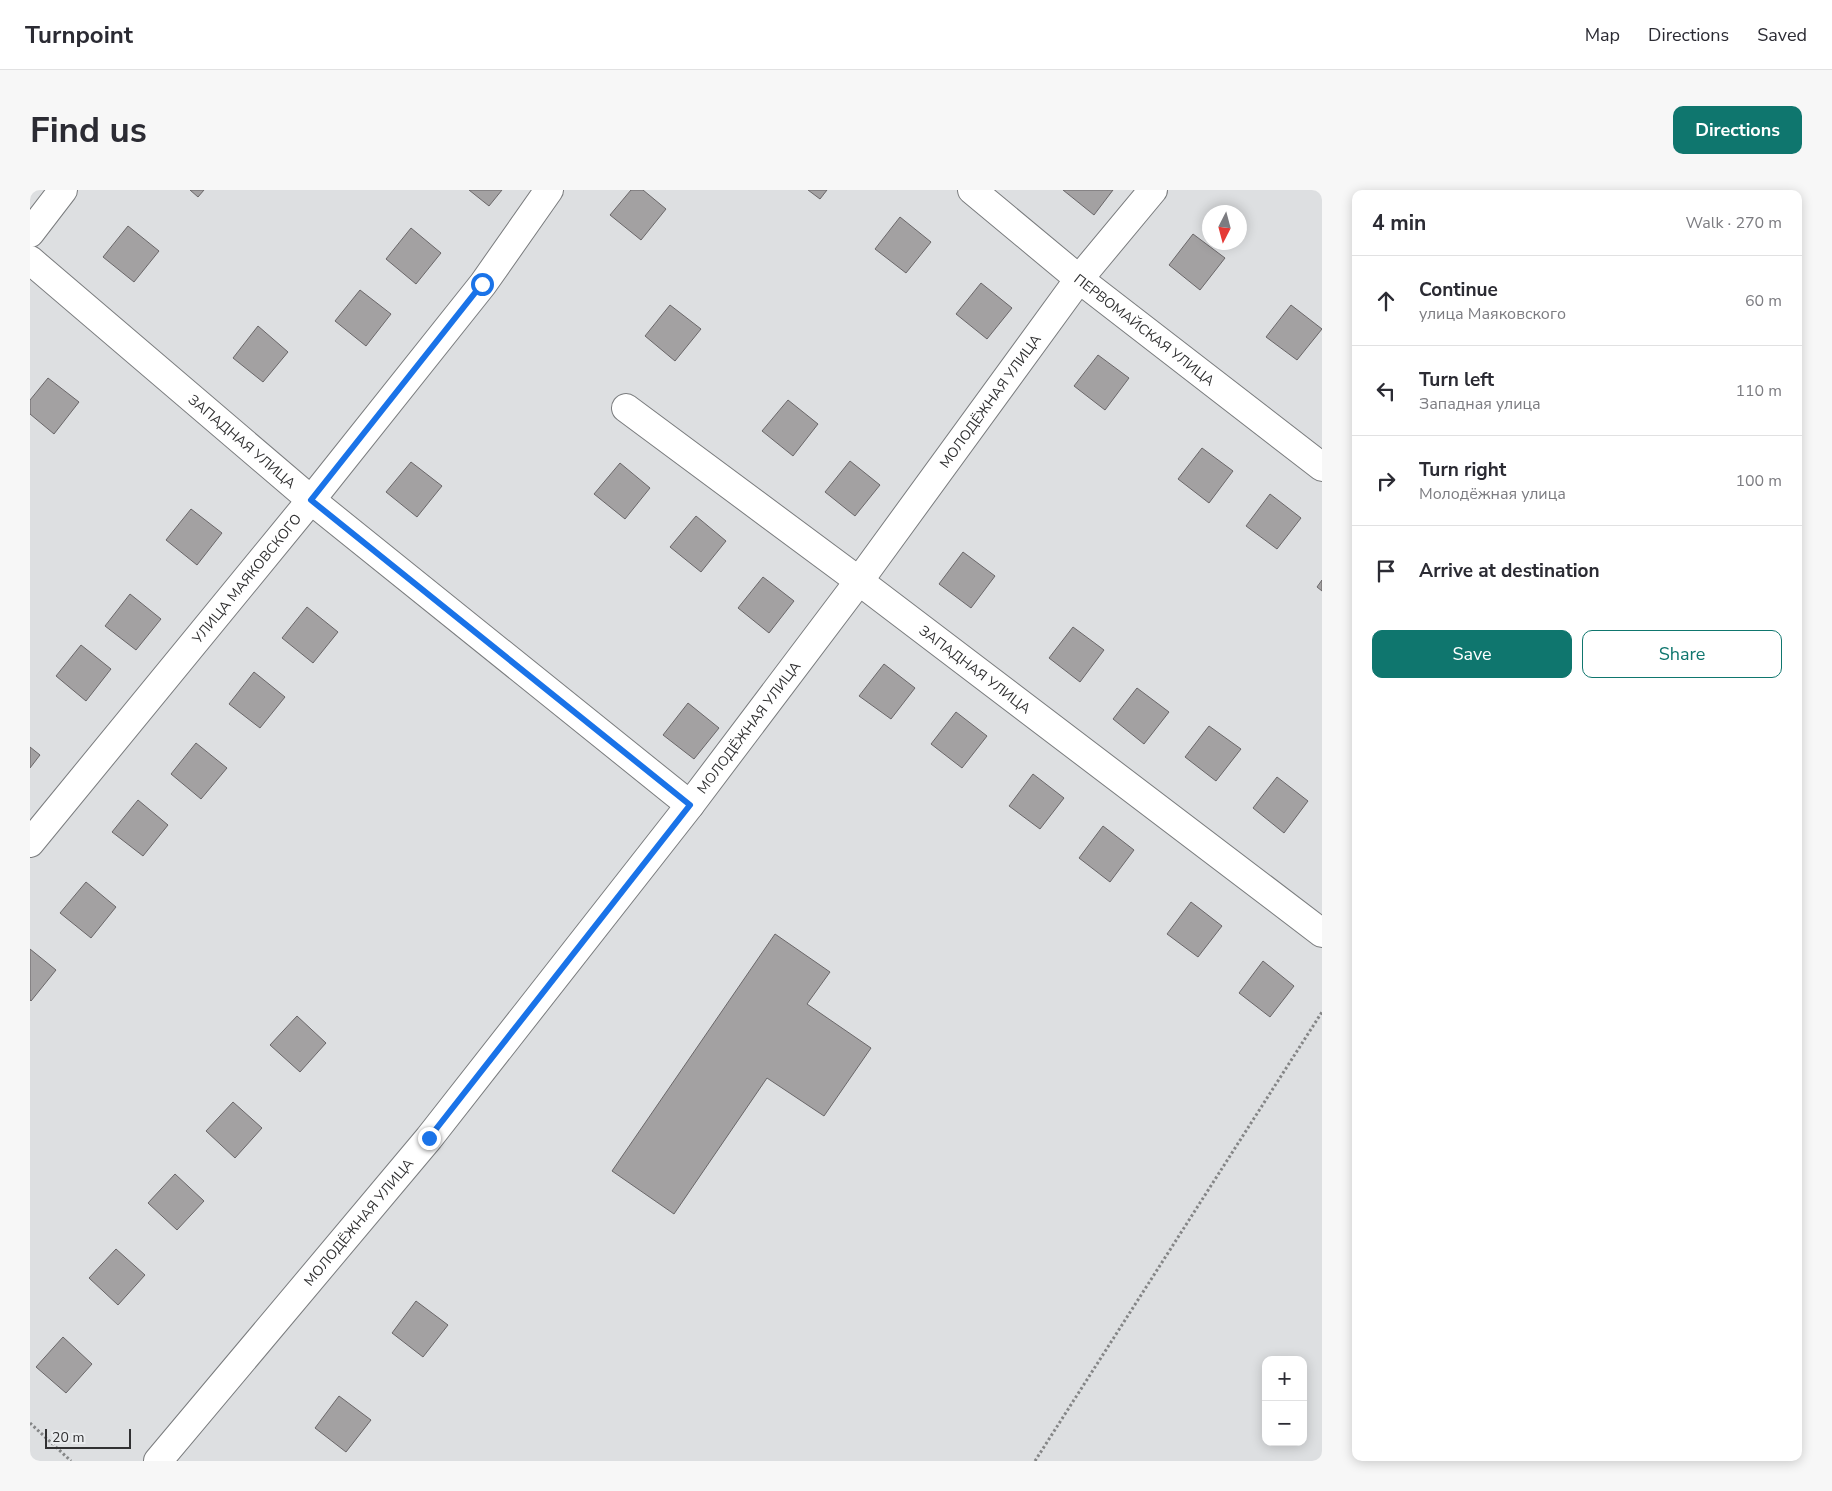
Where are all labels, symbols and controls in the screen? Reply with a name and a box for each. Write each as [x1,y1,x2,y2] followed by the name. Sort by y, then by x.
[25,19,133,51] text: Turnpoint
[1585,23,1620,47] text: Map
[1648,23,1729,47] text: Directions
[1757,23,1807,47] text: Saved
[1673,106,1802,154] button: Directions
[30,107,147,154] text: Find us
[1202,205,1247,250] north arrow
[1372,209,1426,237] text: 4 min
[1686,212,1782,234] text: Walk · 270 m
[1070,269,1219,390] street label: ПЕРВОМАЙСКАЯ УЛИЦА
[471,273,494,296] route start
[1419,277,1498,303] text: Continue
[1372,287,1400,315] icon: ahead
[1745,290,1782,312] text: 60 m
[1419,303,1566,325] text: улица Маяковского
[935,330,1045,472] street label: МОЛОДЁЖНАЯ УЛИЦА
[1419,367,1494,393] text: Turn left
[1372,377,1400,405] icon: left
[1735,380,1782,402] text: 110 m
[184,390,300,492] street label: ЗАПАДНАЯ УЛИЦА
[1419,393,1541,415] text: Западная улица
[1419,457,1506,483] text: Turn right
[1372,467,1400,495] icon: right
[1735,470,1782,492] text: 100 m
[1419,483,1566,505] text: Молодёжная улица
[187,510,306,648] street label: УЛИЦА МАЯКОВСКОГО
[1372,557,1400,585] icon: arrive
[1419,558,1600,584] text: Arrive at destination
[915,621,1035,718] street label: ЗАПАДНАЯ УЛИЦА
[1372,630,1572,678] button: Save
[1582,630,1782,678] button: Share
[692,657,805,797] street label: МОЛОДЁЖНАЯ УЛИЦА
[418,1127,441,1150] route end
[299,1154,418,1290] street label: МОЛОДЁЖНАЯ УЛИЦА
[1262,1356,1307,1446] map controls
[1262,1356,1307,1401] button: +
[1262,1401,1307,1446] button: −
[45,1426,131,1449] scale bar
[52,1428,84,1447] text: 20 m

